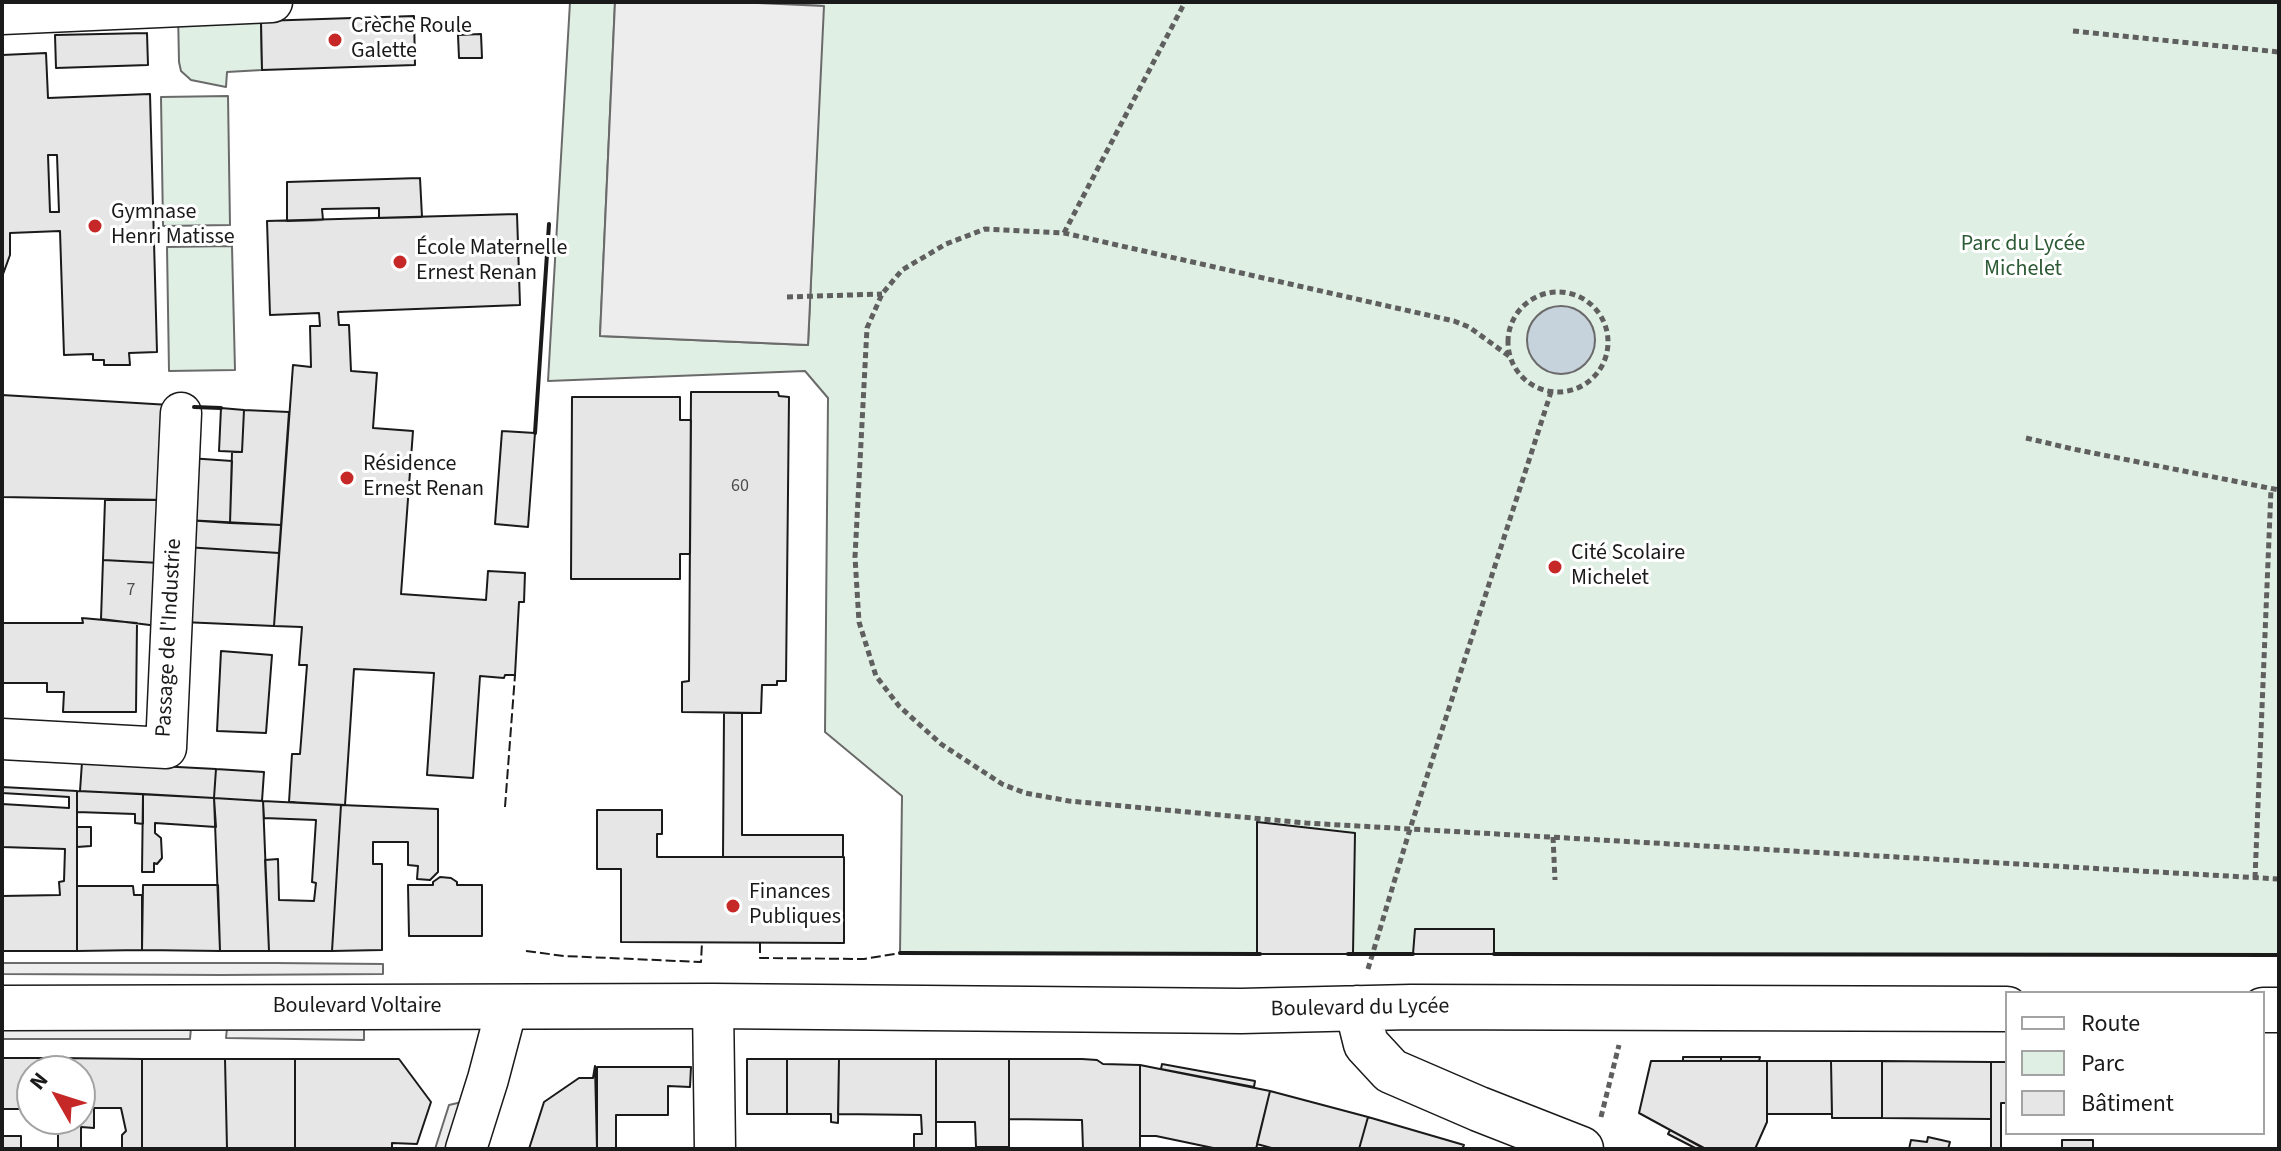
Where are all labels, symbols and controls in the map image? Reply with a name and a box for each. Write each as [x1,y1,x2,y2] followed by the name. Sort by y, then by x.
[351,14,472,66] place label: Crèche Roule Galette
[326,31,344,49] marker: Crèche Roule Galette
[111,200,235,252] place label: Gymnase Henri Matisse
[86,217,104,235] marker: Gymnase Henri Matisse
[1961,232,2085,284] park label: Parc du Lycée Michelet
[416,236,567,288] place label: École Maternelle Ernest Renan
[391,253,409,271] marker: École Maternelle Ernest Renan
[363,452,484,504] place label: Résidence Ernest Renan
[338,469,356,487] marker: Résidence Ernest Renan
[731,476,749,498] house number: 60
[152,538,188,738] street label: Passage de l'Industrie
[1571,541,1685,592] place label: Cité Scolaire Michelet
[1546,558,1564,576] marker: Cité Scolaire Michelet
[127,580,135,602] house number: 7
[749,880,841,932] place label: Finances Publiques
[724,897,742,915] marker: Finances Publiques
[2005,991,2265,1135] legend
[273,994,441,1020] street label: Boulevard Voltaire
[1271,994,1449,1024] street label: Boulevard du Lycée
[2081,1006,2140,1041] text: Route
[2081,1046,2125,1081] text: Parc
[16,1055,96,1135] north arrow
[22,1065,56,1097] text: N
[2081,1086,2174,1121] text: Bâtiment

